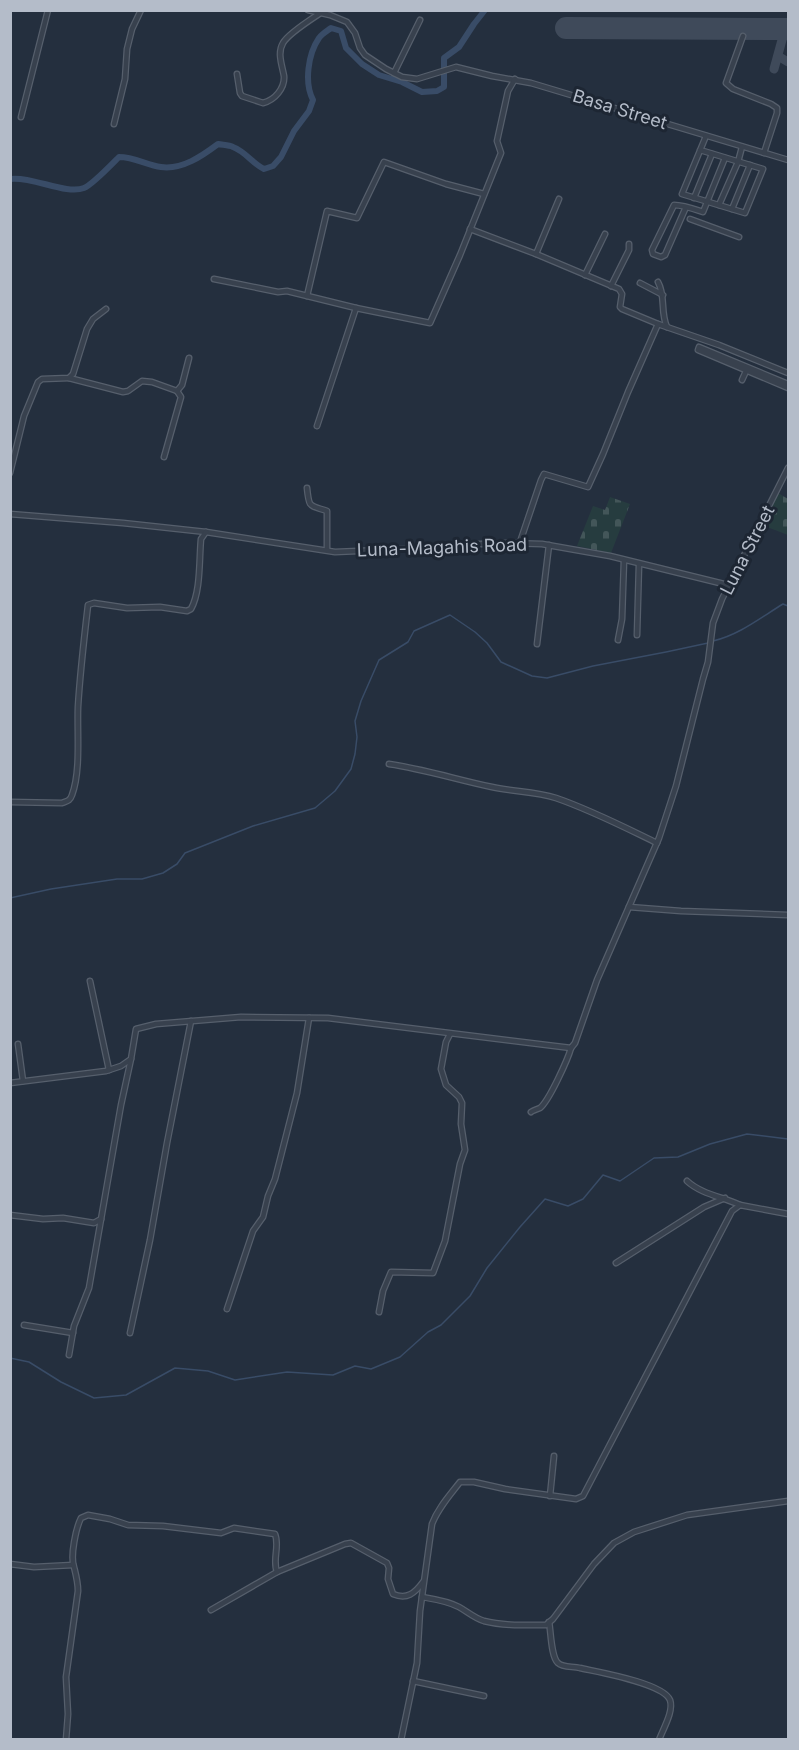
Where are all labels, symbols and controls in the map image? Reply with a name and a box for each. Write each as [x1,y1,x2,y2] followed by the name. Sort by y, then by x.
[570,85,670,133] street label: Basa Street
[716,502,779,598] street label: Luna Street
[357,534,527,560] street label: Luna-Magahis Road

